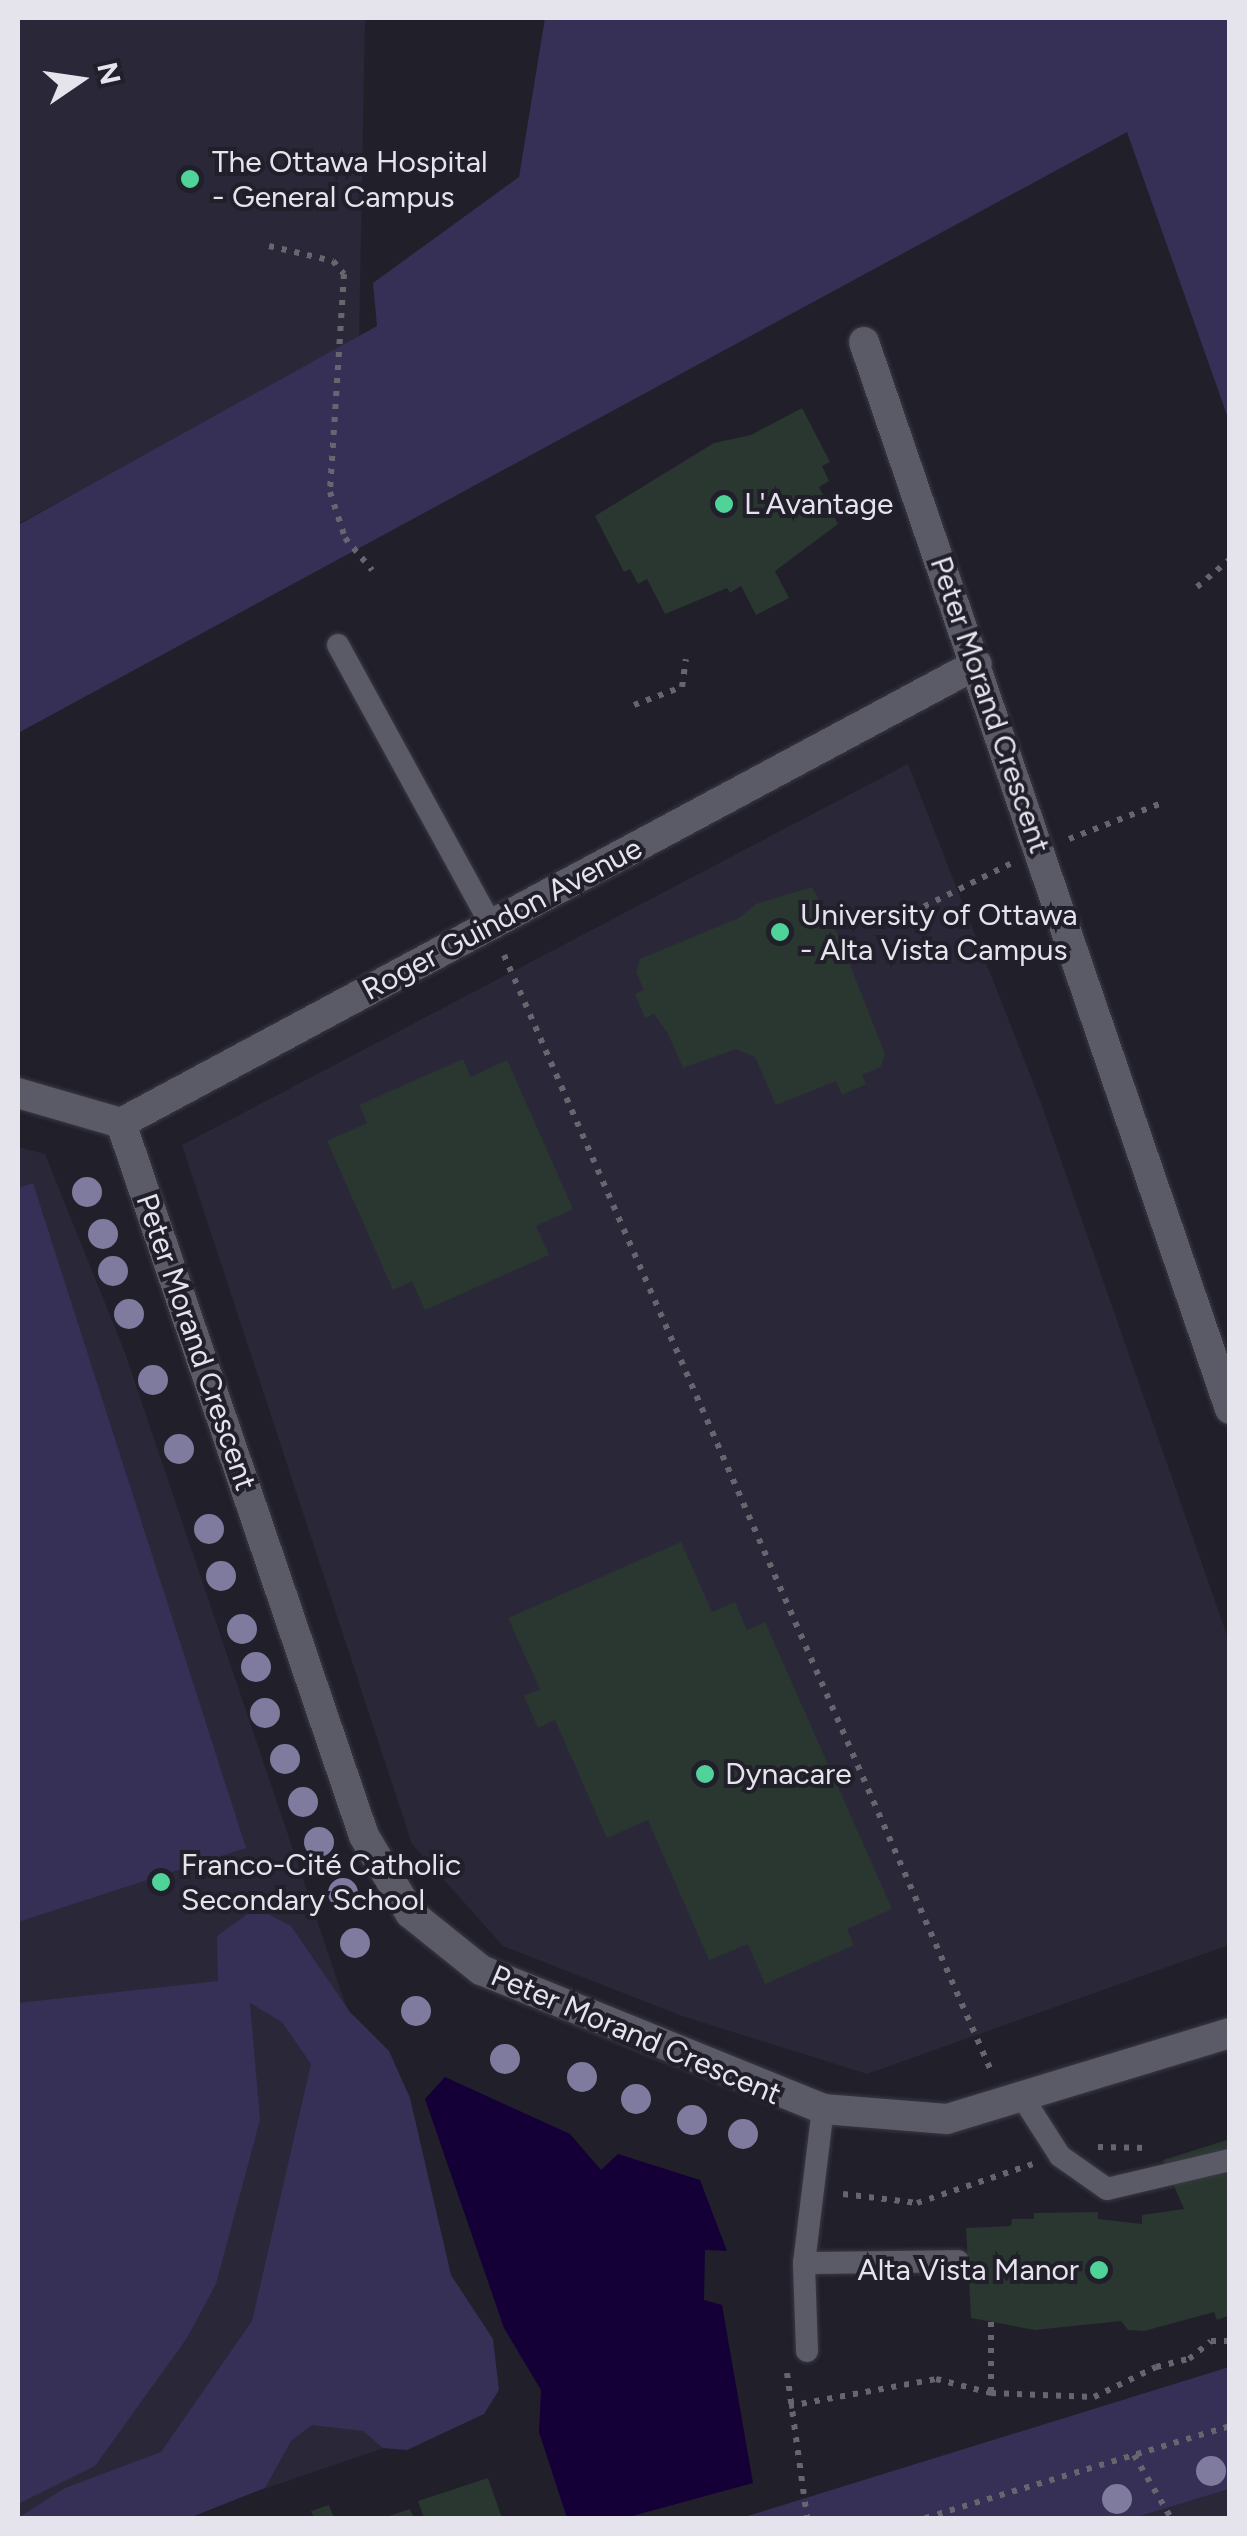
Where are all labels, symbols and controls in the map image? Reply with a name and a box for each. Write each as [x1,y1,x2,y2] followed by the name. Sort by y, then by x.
[30,30,130,130] north arrow
[90,59,128,88] text: N
[212,144,488,214] place label: The Ottawa Hospital - General Campus
[177,166,203,192] marker: The Ottawa Hospital - General Campus
[744,486,893,522] place label: L'Avantage
[713,493,735,515] marker: L'Avantage
[922,552,1058,858] street label: Peter Morand Crescent
[356,830,648,1008] street label: Roger Guindon Avenue
[800,897,1077,968] place label: University of Ottawa - Alta Vista Campus
[769,921,791,943] marker: University of Ottawa - Alta Vista Campus
[128,1189,264,1495] street label: Peter Morand Crescent
[725,1756,852,1792] place label: Dynacare
[694,1763,716,1785] marker: Dynacare
[181,1847,461,1918] place label: Franco-Cité Catholic Secondary School
[150,1871,172,1893] marker: Franco-Cité Catholic Secondary School
[486,1958,786,2112] street label: Peter Morand Crescent
[857,2252,1079,2288] place label: Alta Vista Manor
[1088,2259,1110,2281] marker: Alta Vista Manor

